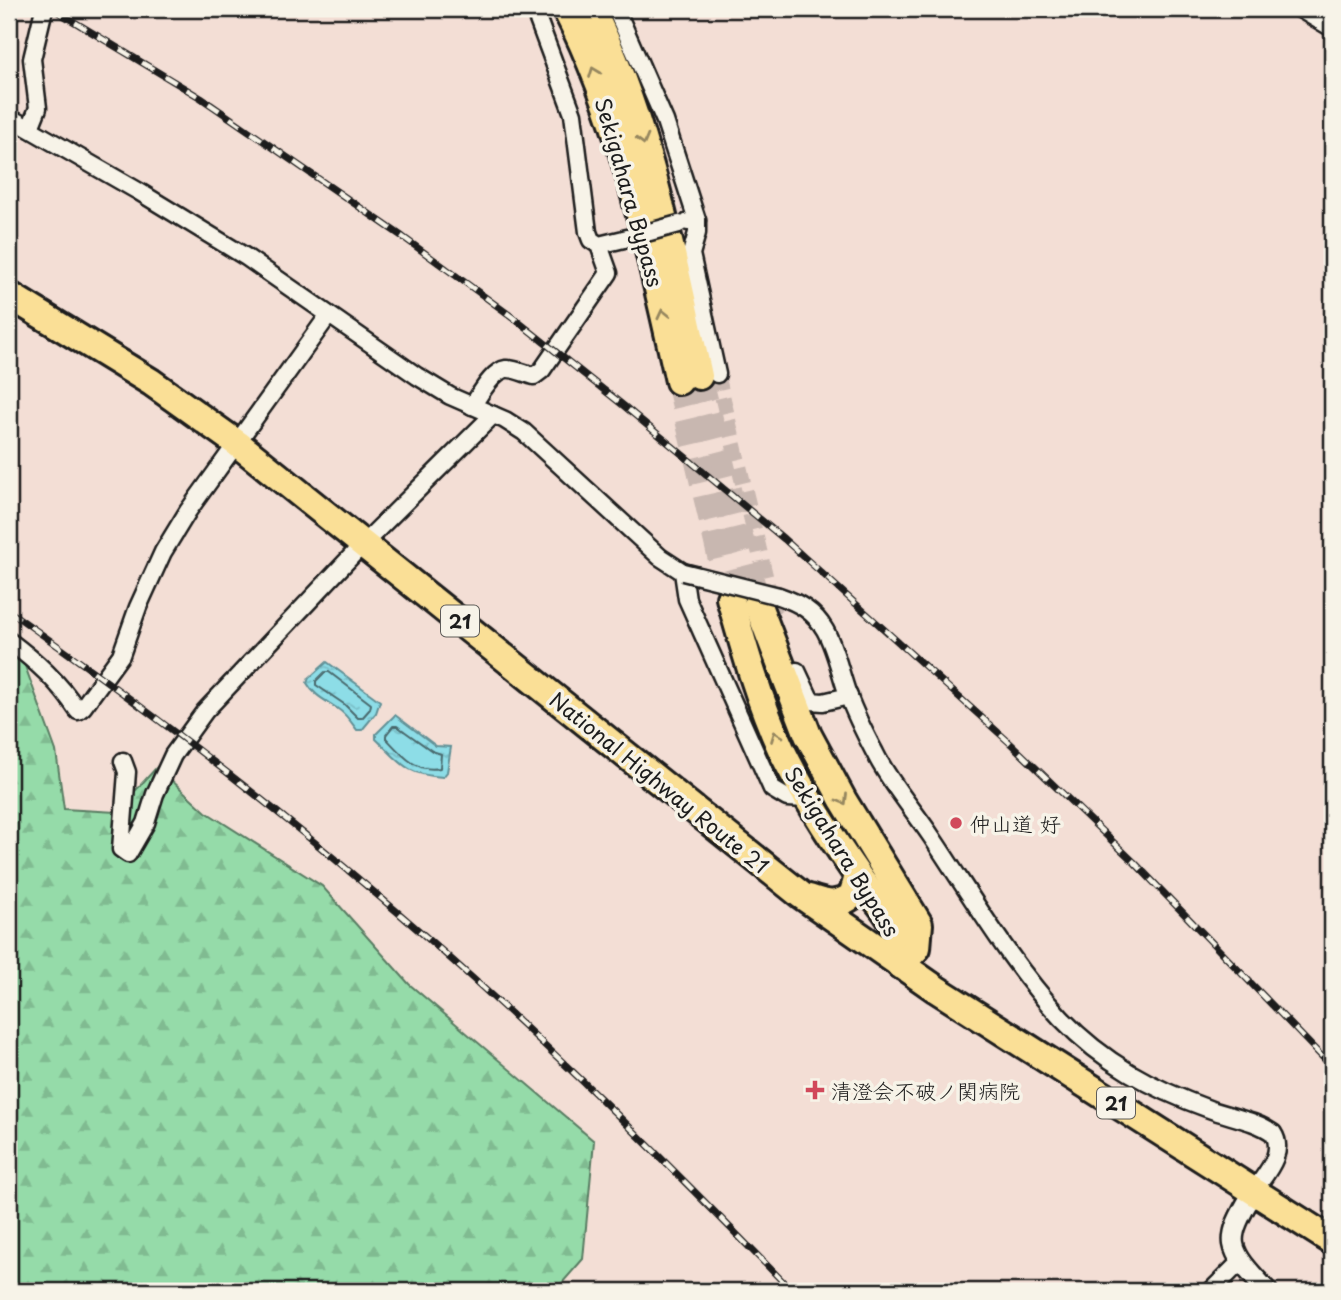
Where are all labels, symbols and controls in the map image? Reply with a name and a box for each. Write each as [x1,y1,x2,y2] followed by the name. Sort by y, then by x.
[589,67,603,79] one-way arrow
[588,94,672,290] street label: Sekigahara Bypass
[635,134,650,146] one-way arrow
[657,308,672,320] one-way arrow
[441,606,479,636] road number: 21
[543,683,777,881] street label: National Highway Route 21
[770,730,784,742] one-way arrow
[778,760,908,942] street label: Sekigahara Bypass
[835,792,848,805] one-way arrow
[970,807,1061,839] place label: 仲山道 好
[948,815,964,831] marker: 仲山道 好
[831,1074,1020,1106] place label: 清澄会不破ノ関病院
[805,1080,825,1100] marker: 清澄会不破ノ関病院
[1097,1088,1135,1119] road number: 21

